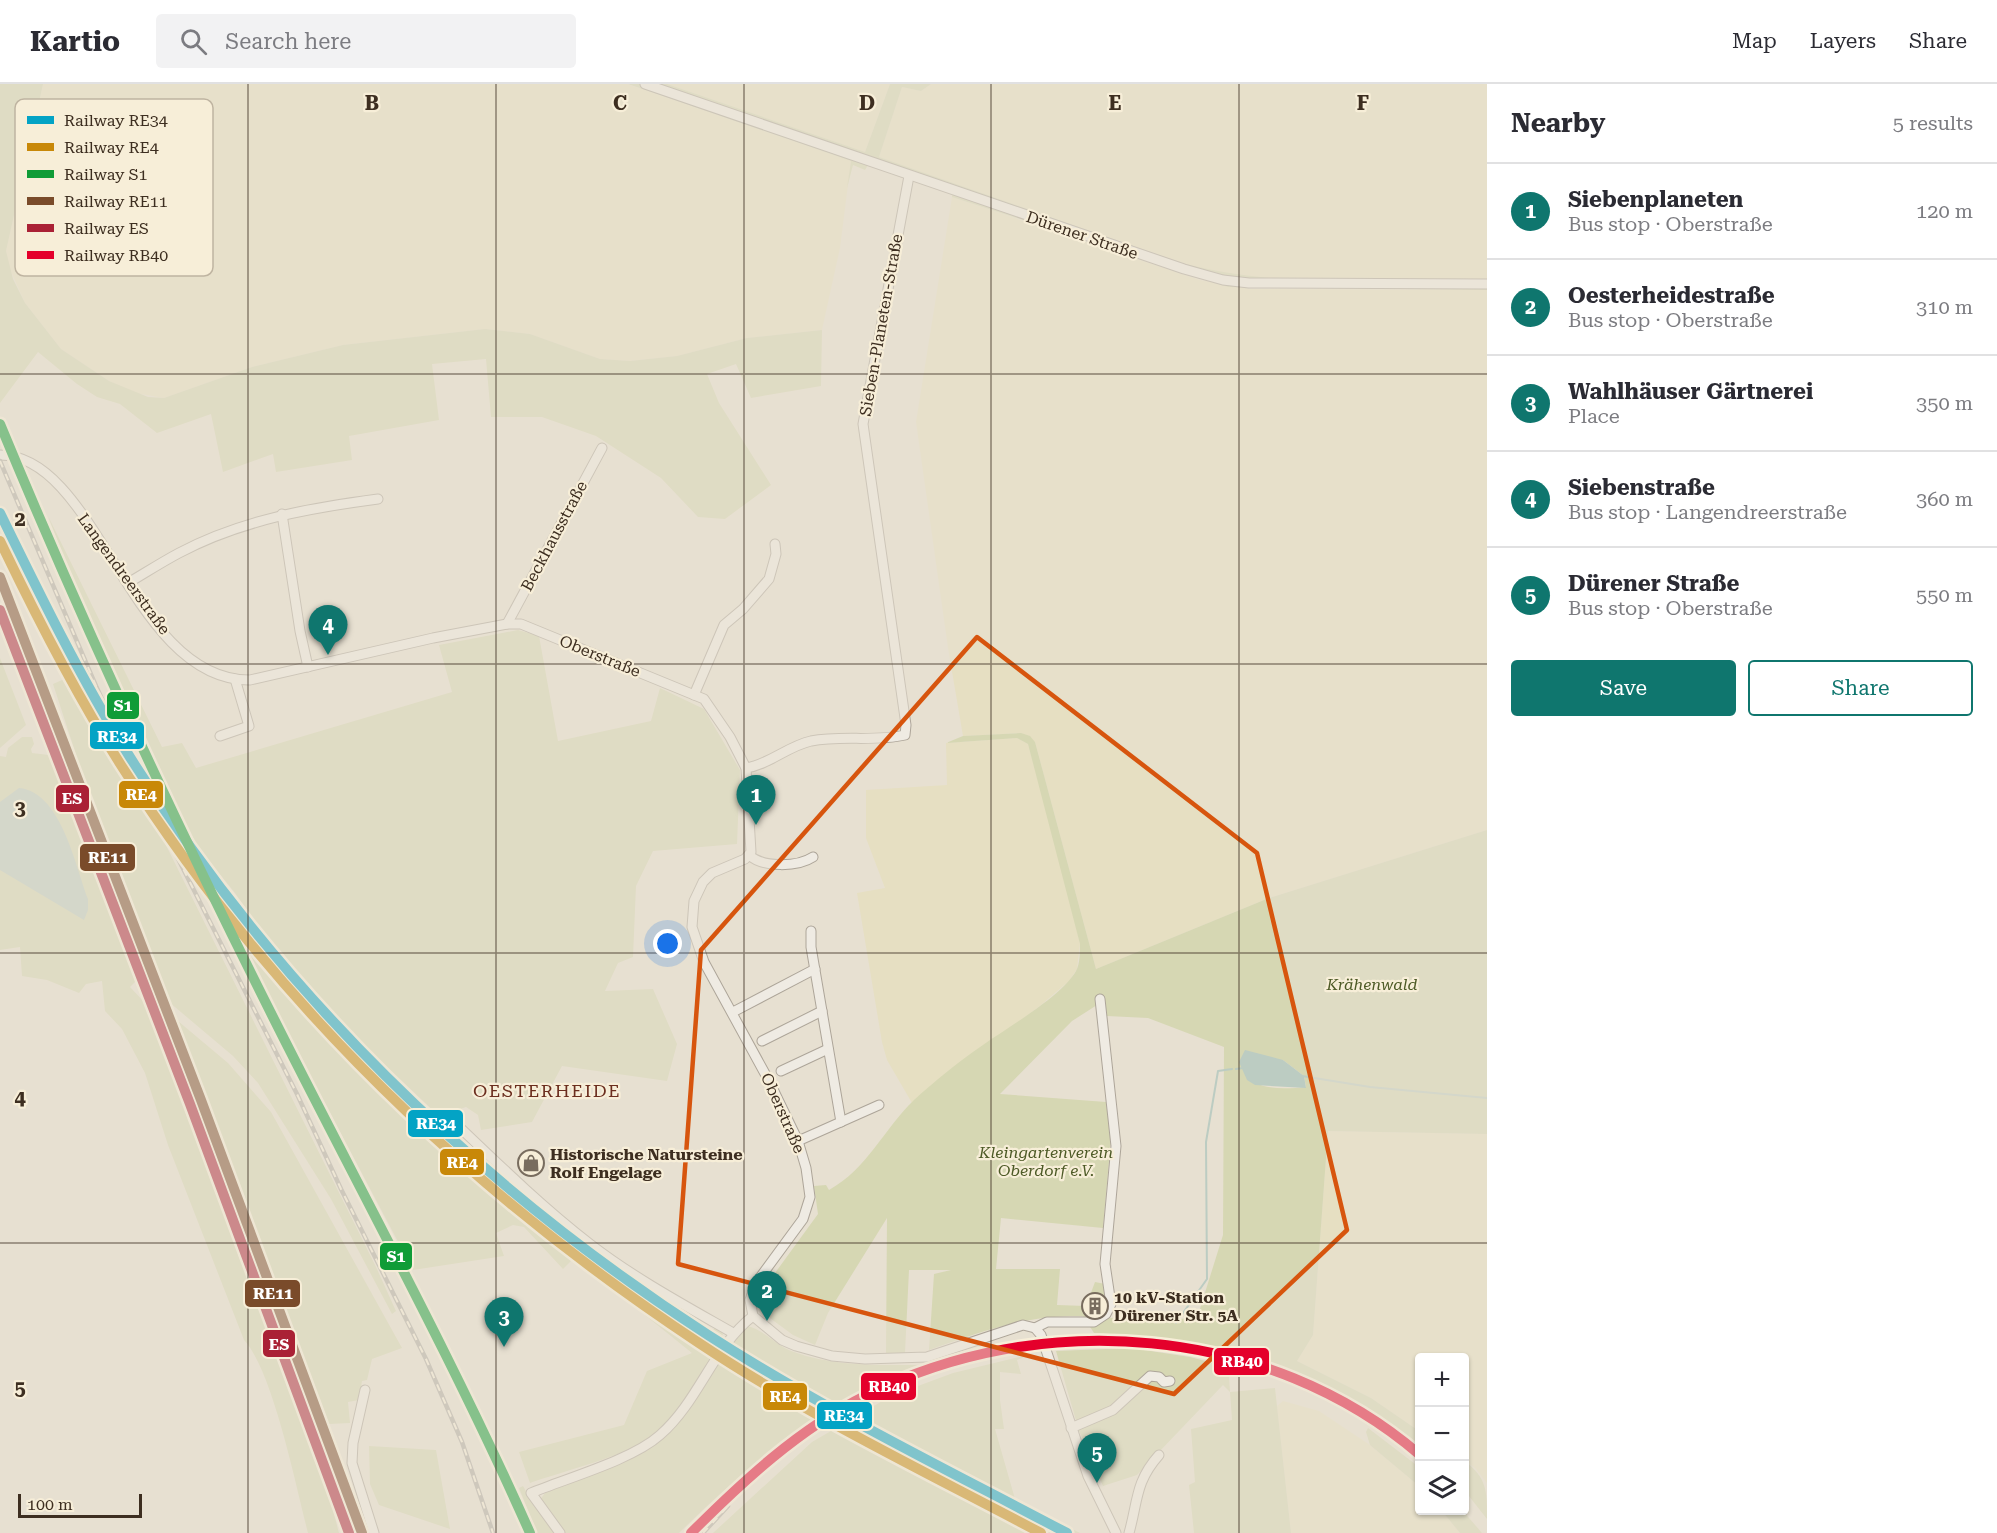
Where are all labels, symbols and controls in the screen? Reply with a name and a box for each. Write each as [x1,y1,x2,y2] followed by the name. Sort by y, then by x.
[156,14,576,68] search box
[30,25,120,58] text: Kartio
[177,25,210,58] icon: search
[225,29,351,54] text: Search here
[1732,29,1777,53] text: Map
[1810,29,1876,53] text: Layers
[1909,29,1967,53] text: Share
[365,91,379,115] text: B
[613,91,627,115] text: C
[859,91,875,115] text: D
[1109,91,1122,115] text: E
[1357,91,1369,115] text: F
[15,99,213,276] legend
[1511,108,1605,138] text: Nearby
[64,111,168,130] text: Railway RE34
[1893,111,1973,135] text: 5 results
[64,138,159,157] text: Railway RE4
[64,165,147,184] text: Railway S1
[1568,187,1743,212] text: Siebenplaneten
[64,192,168,211] text: Railway RE11
[1525,199,1536,223] text: 1
[1916,199,1973,223] text: 120 m
[1024,207,1141,263] street label: Dürener Straße
[1568,212,1773,236] text: Bus stop · Oberstraße
[64,219,149,238] text: Railway ES
[856,232,906,418] street label: Sieben-Planeten-Straße
[64,246,168,265] text: Railway RB40
[1568,283,1775,308] text: Oesterheidestraße
[1525,295,1536,319] text: 2
[1916,295,1973,319] text: 310 m
[1568,308,1773,332] text: Bus stop · Oberstraße
[1568,379,1813,404] text: Wahlhäuser Gärtnerei
[1525,391,1536,415] text: 3
[1916,391,1973,415] text: 350 m
[1568,404,1620,428] text: Place
[1568,475,1715,500] text: Siebenstraße
[517,477,591,594] street label: Beckhausstraße
[1525,487,1536,511] text: 4
[1916,487,1973,511] text: 360 m
[1568,500,1847,524] text: Bus stop · Langendreerstraße
[14,507,26,531] text: 2
[74,510,174,638] street label: Langendreerstraße
[1568,571,1739,596] text: Dürener Straße
[1525,583,1536,607] text: 5
[1916,583,1973,607] text: 550 m
[1568,596,1773,620] text: Bus stop · Oberstraße
[308,606,348,655] pin: 4
[557,631,644,681] street label: Oberstraße
[1511,660,1736,716] button: Save
[1748,660,1973,716] button: Share
[106,691,140,720] line badge: S1
[113,696,133,715] text: S1
[89,721,145,750] line badge: RE34
[97,727,137,746] text: RE34
[736,776,776,825] pin: 1
[118,780,164,809] line badge: RE4
[55,784,90,813] line badge: ES
[125,785,157,804] text: RE4
[62,789,82,808] text: ES
[14,796,26,820] text: 3
[79,843,136,872] line badge: RE11
[88,848,128,867] text: RE11
[653,929,682,958] your location
[1325,975,1418,994] park label: Krähenwald
[757,1070,809,1156] street label: Oberstraße
[473,1080,621,1101] district label: OESTERHEIDE
[14,1086,26,1110] text: 4
[407,1109,464,1138] line badge: RE34
[416,1114,456,1133] text: RE34
[978,1143,1113,1180] park label: Kleingartenverein Oberdorf e.V.
[550,1145,743,1182] place label: Historische Natursteine Rolf Engelage
[439,1148,485,1176] line badge: RE4
[516,1148,546,1178] shop icon: Historische Natursteine Rolf Engelage
[446,1153,478,1172] text: RE4
[379,1242,413,1271] line badge: S1
[386,1247,406,1266] text: S1
[748,1272,786,1321] pin: 2
[244,1279,301,1308] line badge: RE11
[253,1284,293,1303] text: RE11
[1114,1288,1239,1325] place label: 10 kV-Station Dürener Str. 5A
[1080,1291,1110,1321] building icon: 10 kV-Station Dürener Str. 5A
[484,1298,524,1347] pin: 3
[262,1329,296,1358] line badge: ES
[269,1335,289,1354] text: ES
[1213,1347,1270,1376] line badge: RB40
[1221,1352,1263,1371] text: RB40
[1415,1353,1469,1515] map controls
[1415,1353,1469,1407] button: +
[860,1372,917,1401] line badge: RB40
[14,1376,26,1400] text: 5
[868,1377,910,1396] text: RB40
[762,1382,808,1411] line badge: RE4
[769,1387,801,1406] text: RE4
[816,1401,873,1430] line badge: RE34
[824,1406,864,1425] text: RE34
[1415,1407,1469,1461] button: −
[1078,1434,1116,1483] pin: 5
[1415,1461,1469,1515] button: layers
[18,1491,142,1518] scale bar
[27,1495,73,1514] text: 100 m

